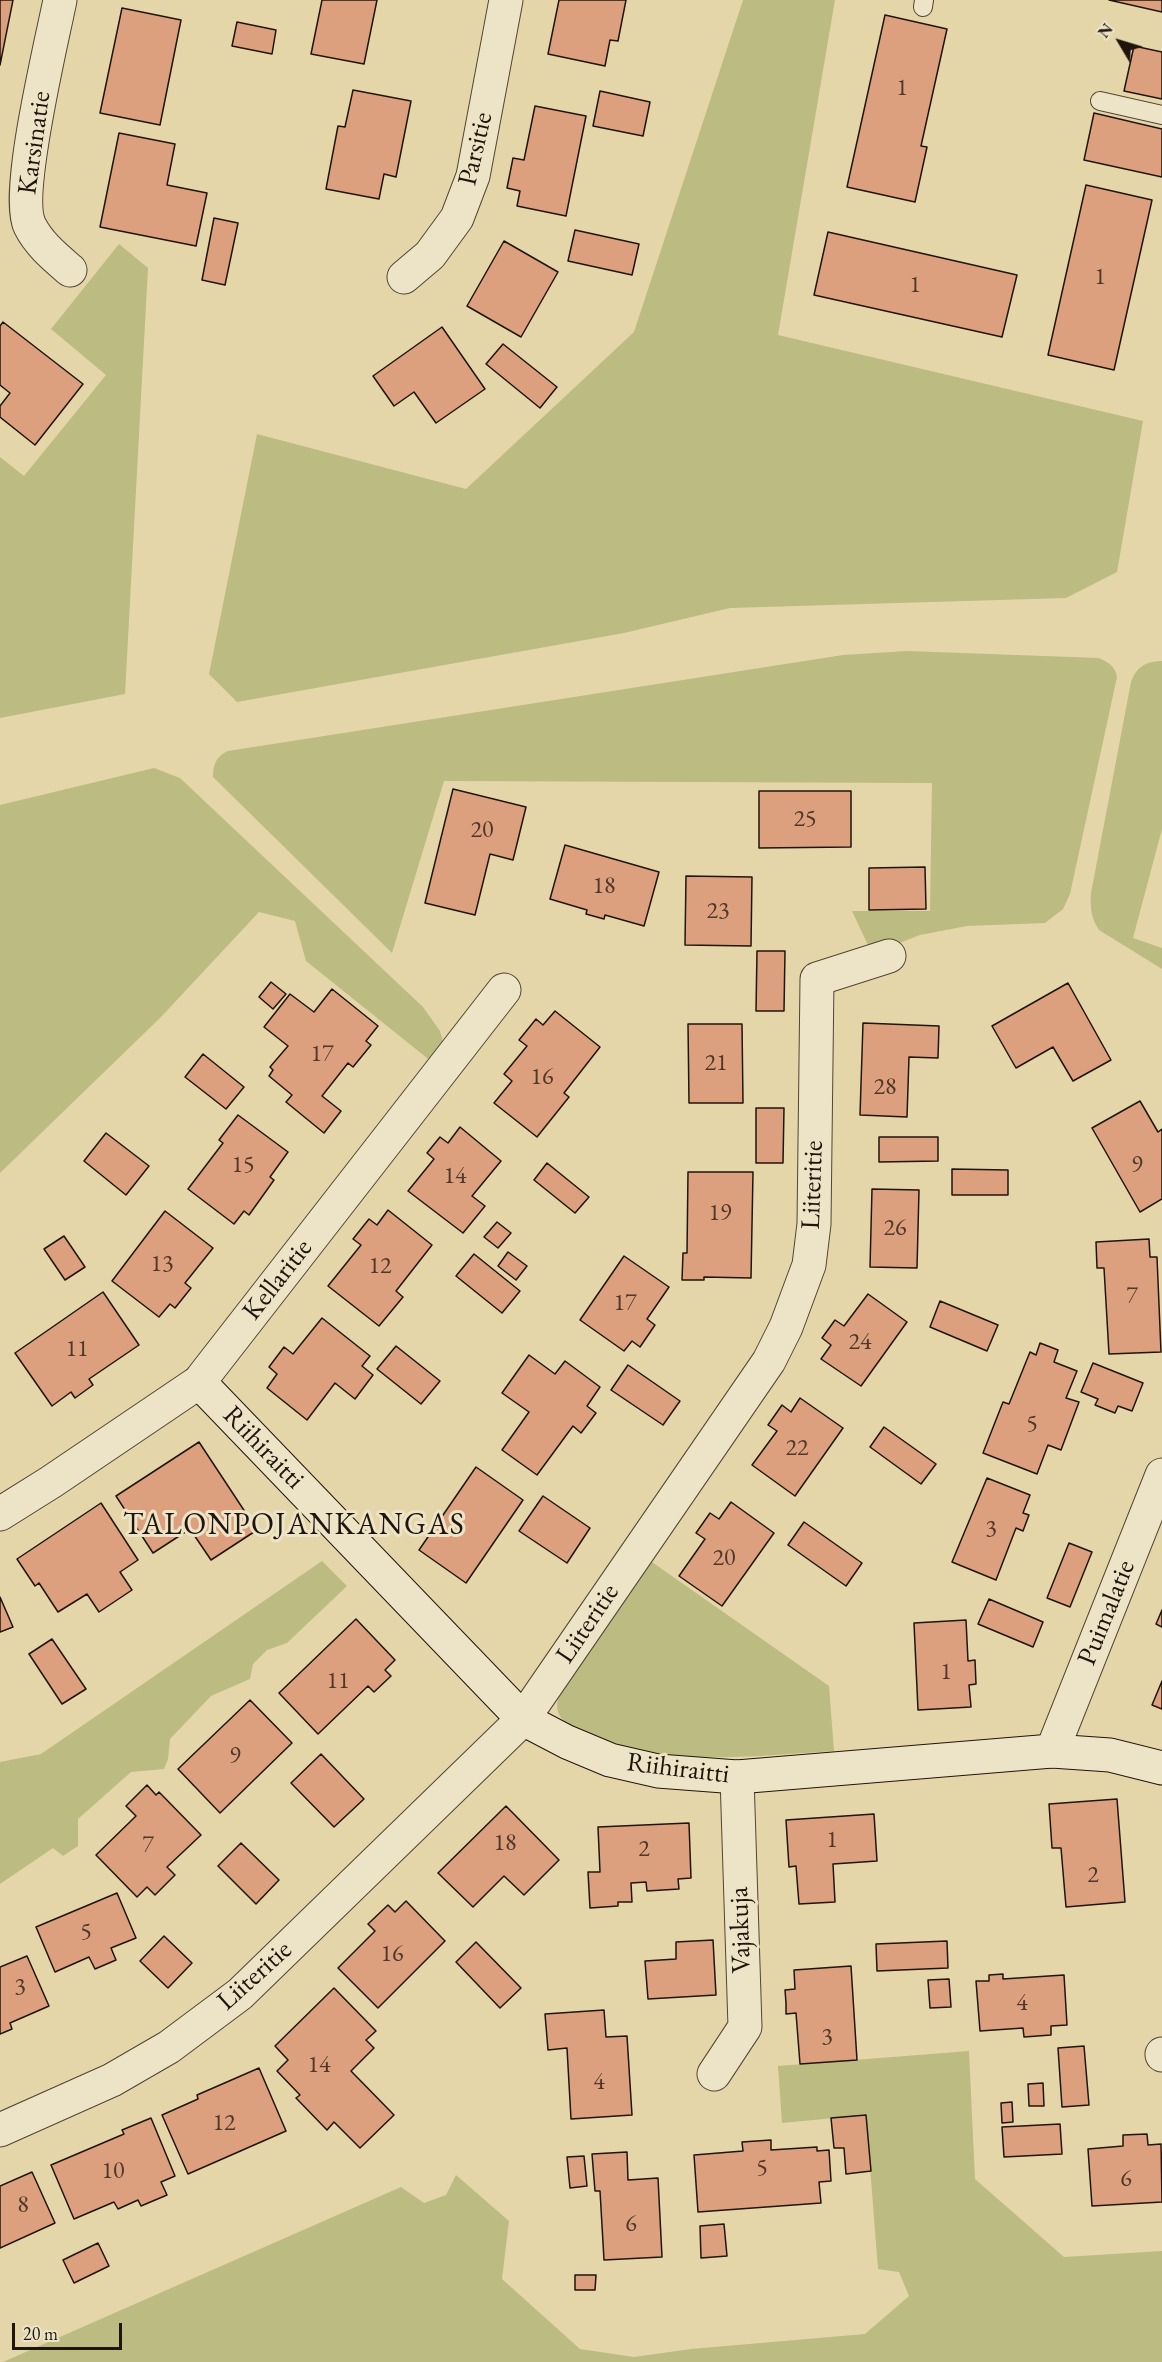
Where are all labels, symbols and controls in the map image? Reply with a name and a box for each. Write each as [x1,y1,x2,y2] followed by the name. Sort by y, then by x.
[1090,12,1150,72] north arrow
[1093,19,1118,42] text: N
[896,74,908,102] house number: 1
[12,89,58,197] street label: Karsinatie
[452,109,500,189] street label: Parsitie
[1094,263,1106,291] house number: 1
[909,271,921,299] house number: 1
[793,805,817,833] house number: 25
[470,816,494,844] house number: 20
[592,872,616,900] house number: 18
[706,897,730,925] house number: 23
[310,1040,334,1068] house number: 17
[704,1049,728,1077] house number: 21
[530,1063,554,1091] house number: 16
[873,1073,897,1101] house number: 28
[795,1140,831,1230] street label: Liiteritie
[231,1151,255,1179] house number: 15
[1131,1151,1143,1179] house number: 9
[443,1162,467,1190] house number: 14
[708,1199,732,1227] house number: 19
[883,1214,907,1242] house number: 26
[236,1233,320,1327] street label: Kellaritie
[150,1250,174,1278] house number: 13
[368,1252,392,1280] house number: 12
[1126,1282,1138,1310] house number: 7
[613,1289,637,1317] house number: 17
[848,1328,872,1356] house number: 24
[65,1335,89,1363] house number: 11
[216,1400,310,1496] street label: Riihiraitti
[1026,1410,1038,1438] house number: 5
[785,1434,809,1462] house number: 22
[123,1508,465,1544] district label: TALONPOJANKANGAS
[985,1515,997,1543] house number: 3
[712,1544,736,1572] house number: 20
[1071,1556,1143,1670] street label: Puimalatie
[550,1578,626,1670] street label: Liiteritie
[940,1658,952,1686] house number: 1
[326,1667,350,1695] house number: 11
[229,1742,241,1770] house number: 9
[625,1747,731,1791] street label: Riihiraitti
[826,1826,838,1854] house number: 1
[493,1829,517,1857] house number: 18
[142,1831,154,1859] house number: 7
[638,1835,650,1863] house number: 2
[1087,1861,1099,1889] house number: 2
[723,1886,759,1974] street label: Vajakuja
[80,1918,92,1946] house number: 5
[211,1934,299,2018] street label: Liiteritie
[380,1940,404,1968] house number: 16
[14,1973,26,2001] house number: 3
[1016,1989,1028,2017] house number: 4
[821,2023,833,2051] house number: 3
[307,2051,331,2079] house number: 14
[593,2068,605,2096] house number: 4
[212,2109,236,2137] house number: 12
[756,2154,768,2182] house number: 5
[101,2157,125,2185] house number: 10
[1120,2165,1132,2193] house number: 6
[17,2191,29,2219] house number: 8
[625,2210,637,2238] house number: 6
[15,2311,124,2349] scale bar
[23,2322,58,2345] text: 20 m

